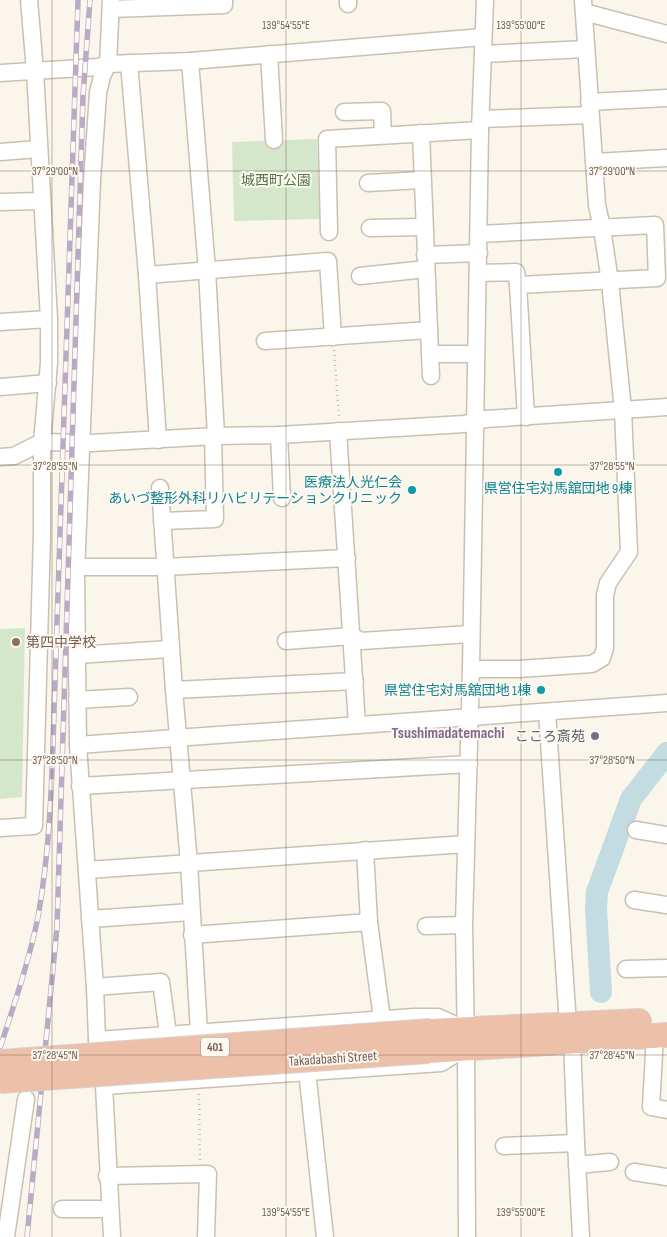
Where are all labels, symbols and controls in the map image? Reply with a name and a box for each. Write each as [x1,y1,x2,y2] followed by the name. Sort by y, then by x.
[262,18,310,33] text: 139°54'55"E
[497,18,545,33] text: 139°55'00"E
[32,164,78,179] text: 37°29'00"N
[589,164,635,179] text: 37°29'00"N
[241,172,311,189] park label: 城西町公園
[32,459,78,474] text: 37°28'55"N
[589,459,635,474] text: 37°28'55"N
[552,466,564,478] marker: 県営住宅対馬舘団地 9棟
[108,474,402,507] place label: 医療法人光仁会 あいづ整形外科リハビリテーションクリニック
[484,480,632,497] place label: 県営住宅対馬舘団地 9棟
[406,484,418,496] marker: 医療法人光仁会 あいづ整形外科リハビリテーションクリニック
[26,634,96,651] place label: 第四中学校
[10,636,22,648] marker: 第四中学校
[384,682,531,699] place label: 県営住宅対馬舘団地 1棟
[535,684,547,696] marker: 県営住宅対馬舘団地 1棟
[392,724,504,743] district label: Tsushimadatemachi
[515,728,585,745] place label: こころ斎苑
[589,730,601,742] marker: こころ斎苑
[32,753,78,768] text: 37°28'50"N
[589,753,635,768] text: 37°28'50"N
[201,1038,229,1056] road number: 401
[288,1047,378,1070] street label: Takadabashi Street
[32,1048,78,1063] text: 37°28'45"N
[589,1048,635,1063] text: 37°28'45"N
[262,1205,310,1220] text: 139°54'55"E
[497,1205,545,1220] text: 139°55'00"E

